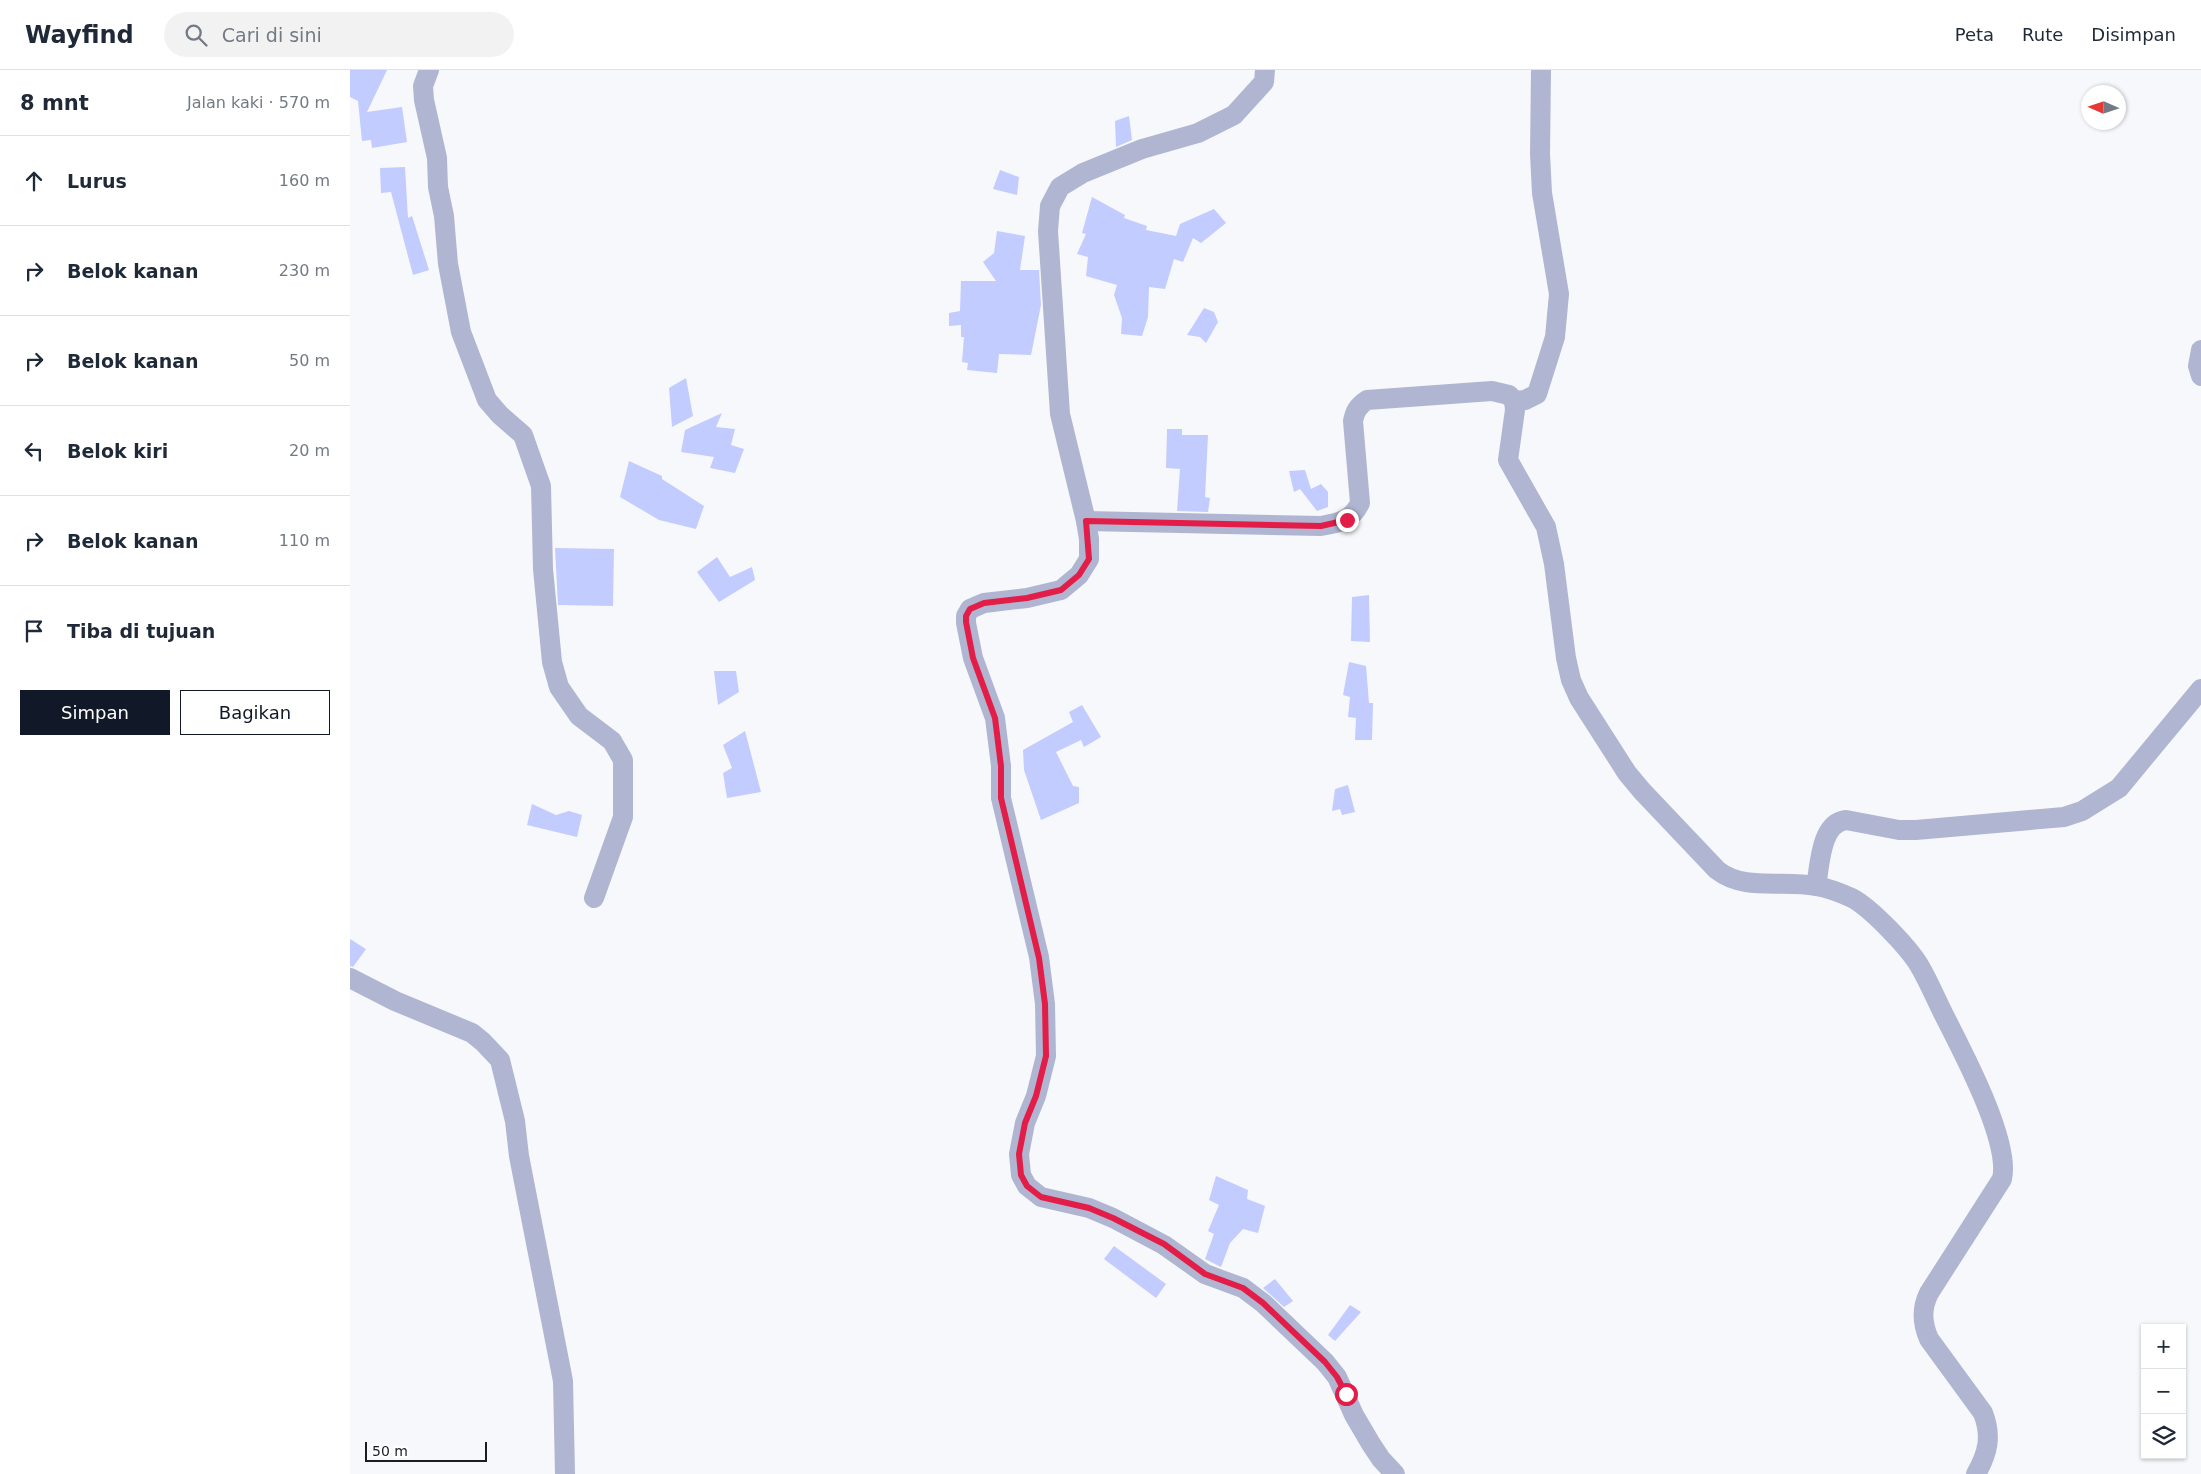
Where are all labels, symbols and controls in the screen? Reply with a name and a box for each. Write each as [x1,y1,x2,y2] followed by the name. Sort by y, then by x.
[164,12,514,57] search box
[25,21,134,49] text: Wayfind
[182,21,210,49] icon: search
[222,24,322,46] text: Cari di sini
[1955,24,1994,45] text: Peta
[2022,24,2063,45] text: Rute
[2091,24,2176,45] text: Disimpan
[2081,85,2126,130] north arrow
[20,91,89,115] text: 8 mnt
[187,93,330,112] text: Jalan kaki · 570 m
[20,167,48,195] icon: ahead
[67,170,127,192] text: Lurus
[279,171,330,190] text: 160 m
[20,257,48,285] icon: right
[67,260,199,282] text: Belok kanan
[279,261,330,280] text: 230 m
[20,347,48,375] icon: right
[67,350,199,372] text: Belok kanan
[289,351,330,370] text: 50 m
[20,437,48,465] icon: left
[67,440,168,462] text: Belok kiri
[289,441,330,460] text: 20 m
[1336,509,1359,532] route end
[20,527,48,555] icon: right
[67,530,199,552] text: Belok kanan
[279,531,330,550] text: 110 m
[20,617,48,645] icon: arrive
[67,620,215,642] text: Tiba di tujuan
[20,690,170,735] button: Simpan
[180,690,330,735] button: Bagikan
[2141,1324,2186,1459] map controls
[2141,1324,2186,1369] button: +
[2141,1369,2186,1414] button: −
[1335,1383,1358,1406] route start
[2141,1414,2186,1459] button: layers
[365,1439,488,1462] scale bar
[372,1443,408,1459] text: 50 m

